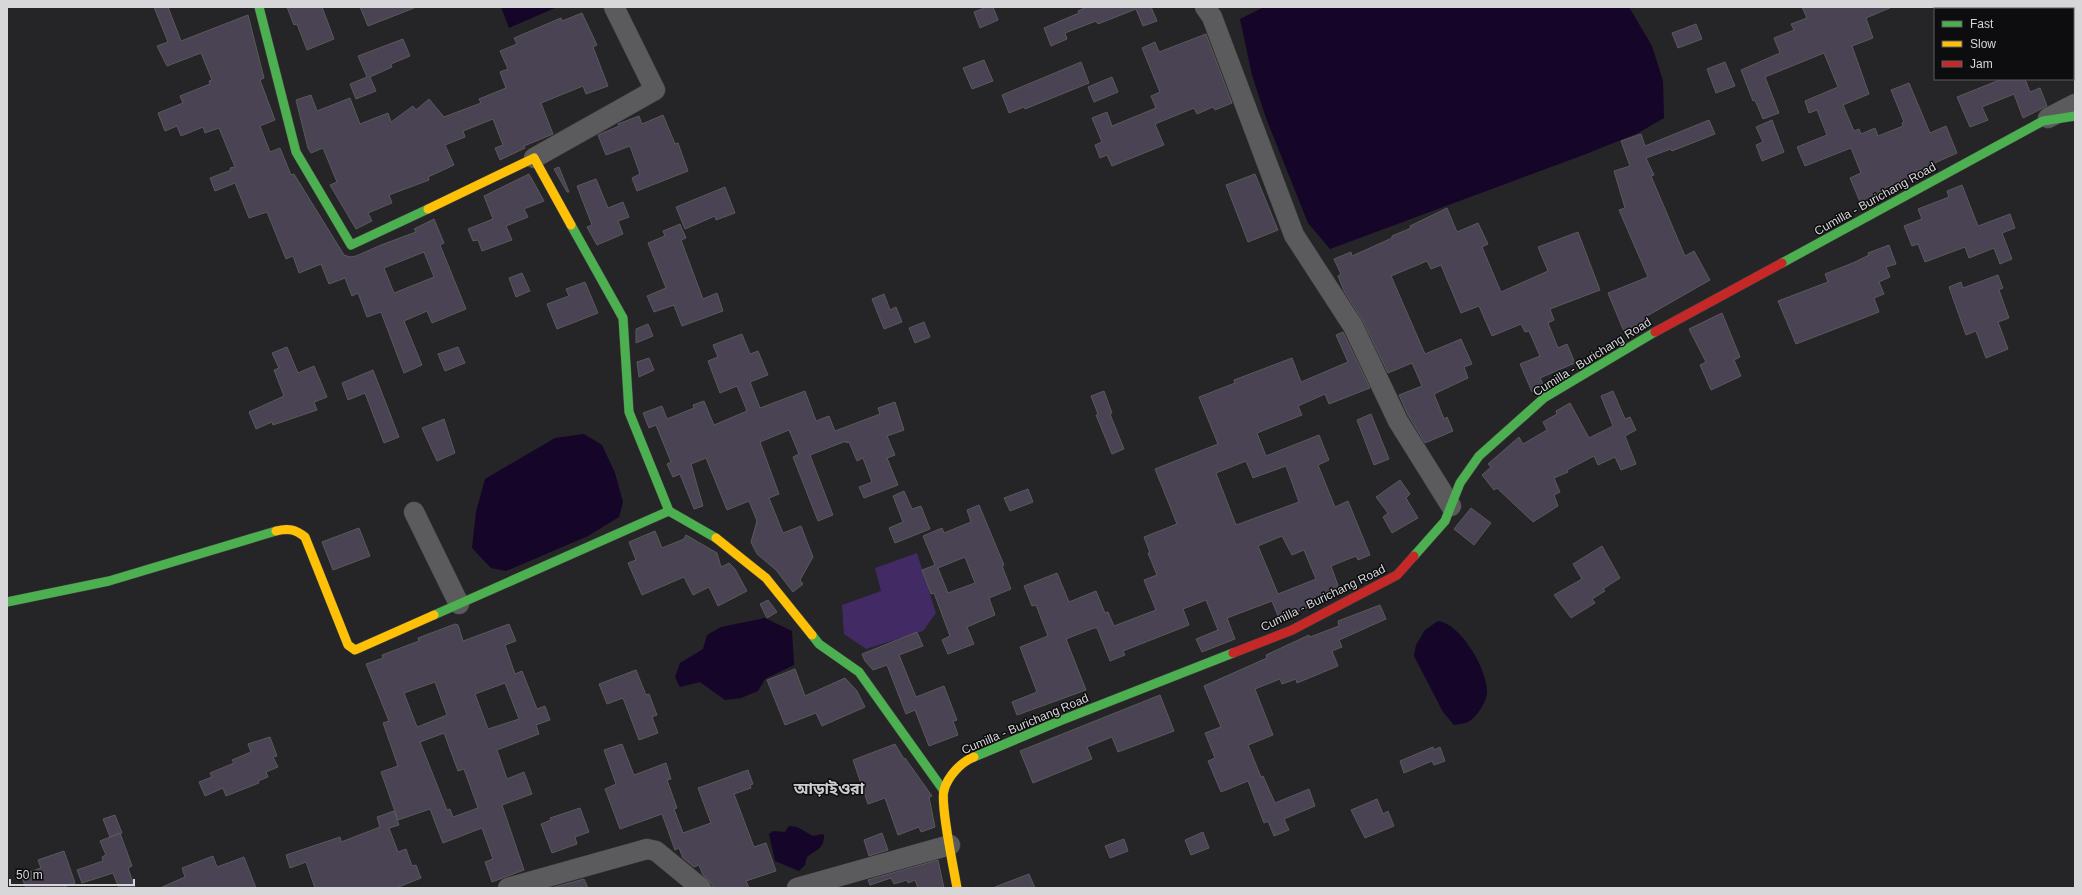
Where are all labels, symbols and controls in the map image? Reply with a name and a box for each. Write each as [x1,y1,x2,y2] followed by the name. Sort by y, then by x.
[1934,8,2074,80] legend
[1970,17,1994,31] text: Fast
[1970,37,1996,51] text: Slow
[1970,57,1993,71] text: Jam
[1812,160,1938,238] street label: Cumilla - Burichang Road
[1530,315,1654,399] street label: Cumilla - Burichang Road
[1258,562,1388,634] street label: Cumilla - Burichang Road
[959,691,1091,757] street label: Cumilla - Burichang Road
[793,780,865,797] district label: আড়াইওরা
[10,861,134,887] scale bar
[16,868,43,882] text: 50 m

